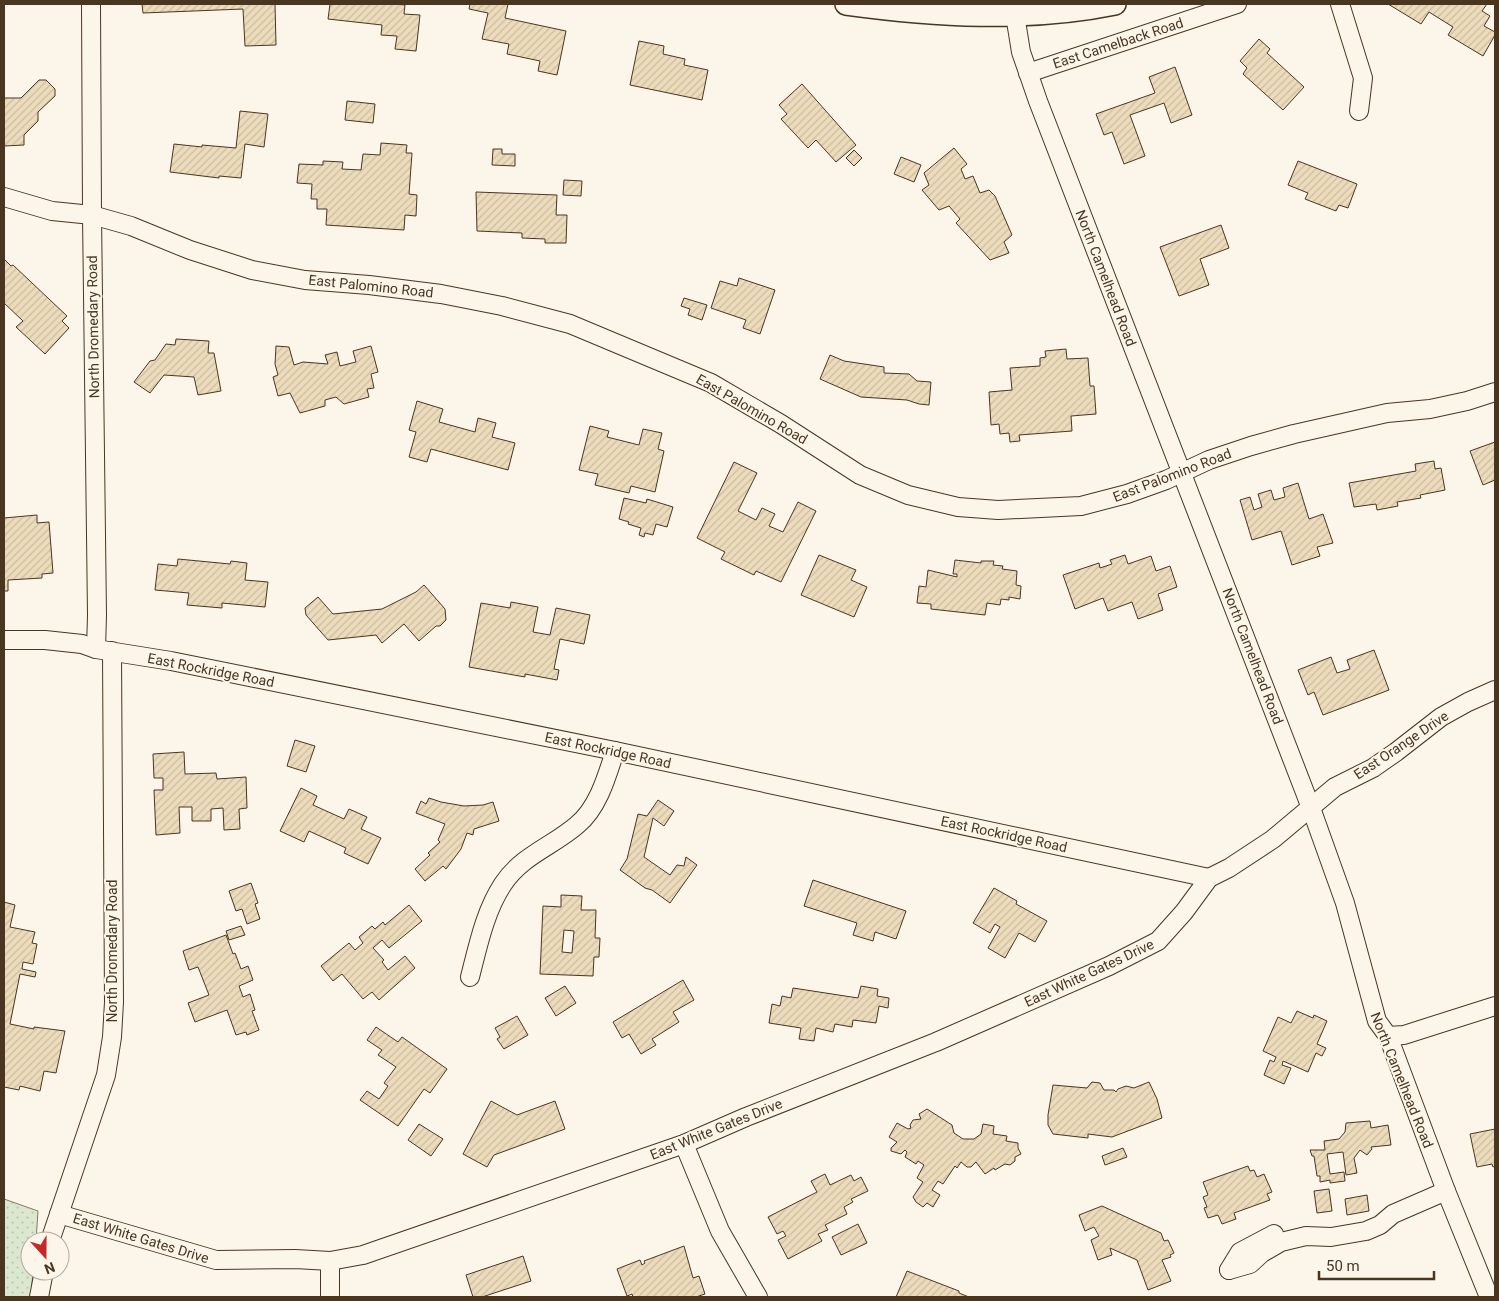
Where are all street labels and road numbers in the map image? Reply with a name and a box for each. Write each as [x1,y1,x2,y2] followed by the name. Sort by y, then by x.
[1051,14,1185,72] street label: East Camelback Road
[1073,207,1139,349] street label: North Camelhead Road
[84,255,102,399] street label: North Dromedary Road
[308,271,434,301] street label: East Palomino Road
[694,371,810,447] street label: East Palomino Road
[1110,445,1234,505] street label: East Palomino Road
[1220,585,1286,727] street label: North Camelhead Road
[146,650,276,690] street label: East Rockridge Road
[1351,707,1451,783] street label: East Orange Drive
[543,729,673,771] street label: East Rockridge Road
[939,813,1069,855] street label: East Rockridge Road
[104,880,120,1022] street label: North Dromedary Road
[1022,936,1156,1010] street label: East White Gates Drive
[1367,1010,1437,1150] street label: North Camelhead Road
[648,1095,784,1163] street label: East White Gates Drive
[71,1210,211,1266] street label: East White Gates Drive

